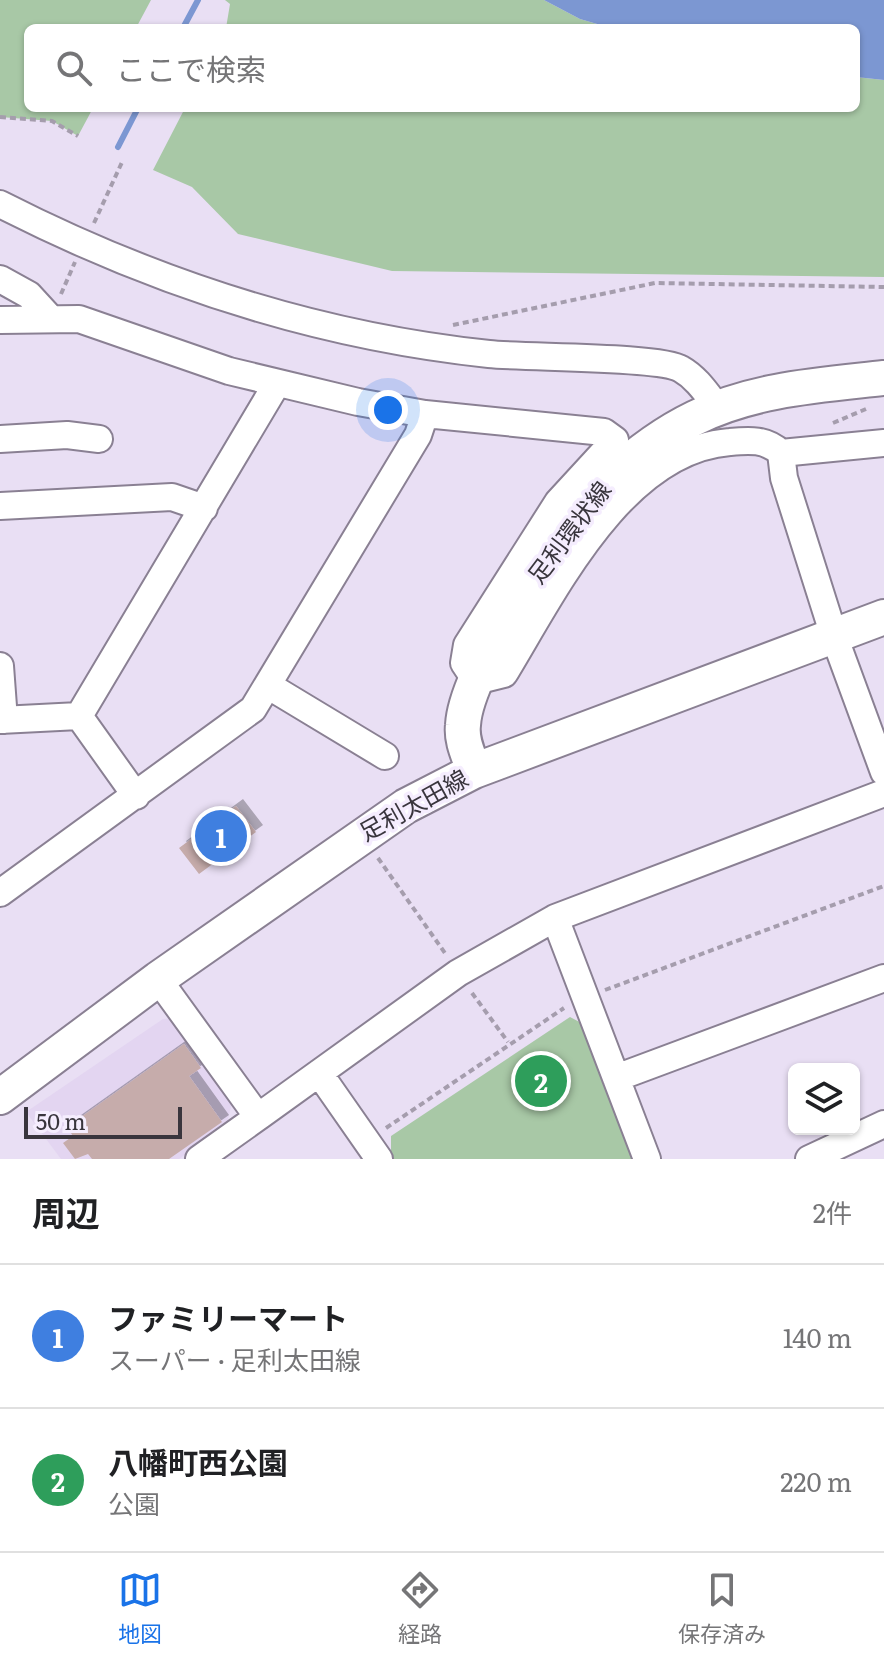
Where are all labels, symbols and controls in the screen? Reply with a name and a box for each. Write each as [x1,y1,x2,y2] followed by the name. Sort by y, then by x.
[24,24,860,112] search box
[52,46,96,90] icon: search
[116,46,266,90] text: ここで検索
[368,390,408,430] your location
[518,473,618,590] street label: 足利環状線
[352,759,474,848] street label: 足利太田線
[195,806,247,866] pin: 1
[515,1051,567,1111] pin: 2
[788,1063,860,1135] map controls
[788,1063,860,1135] button: layers
[24,1103,182,1139] scale bar
[36,1104,86,1137] text: 50 m
[32,1186,100,1236] text: 周辺
[813,1192,852,1231] text: 2件
[108,1295,348,1339] text: ファミリーマート
[53,1317,63,1356] text: 1
[783,1317,852,1356] text: 140 m
[108,1339,361,1378] text: スーパー · 足利太田線
[108,1439,288,1483] text: 八幡町西公園
[51,1461,65,1500] text: 2
[780,1461,852,1500] text: 220 m
[108,1483,160,1522] text: 公園
[118,1568,162,1649] tab: 地図
[398,1568,442,1649] tab: 経路
[678,1568,766,1649] tab: 保存済み

